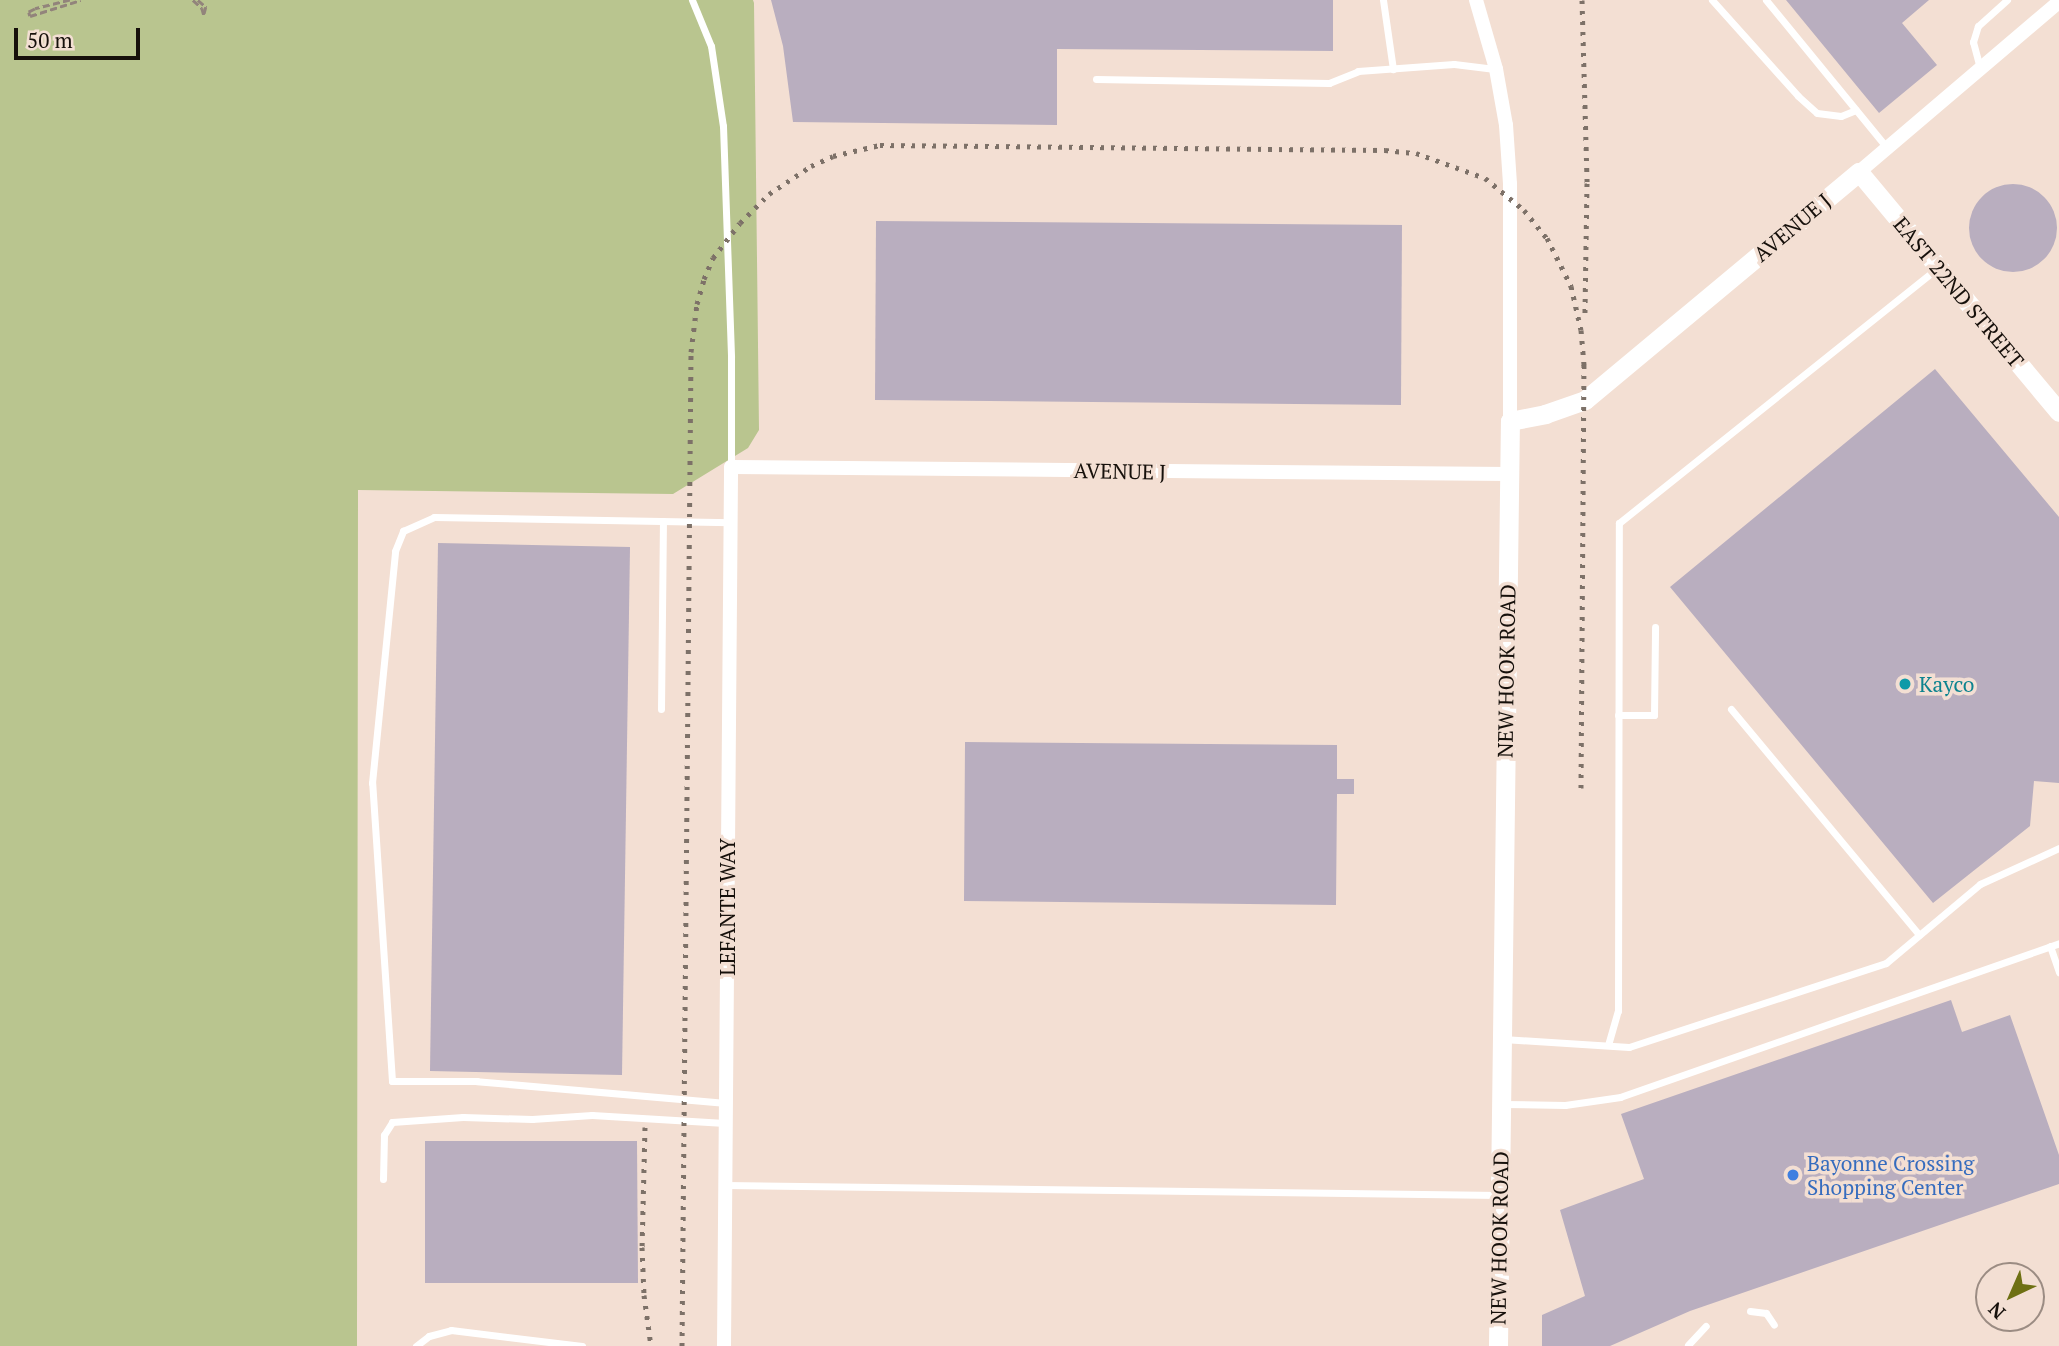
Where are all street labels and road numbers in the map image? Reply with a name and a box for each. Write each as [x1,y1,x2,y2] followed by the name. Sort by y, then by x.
[1748,188,1836,266] street label: AVENUE J
[1889,212,2029,372] street label: EAST 22ND STREET
[1073,458,1167,484] street label: AVENUE J
[1492,584,1520,758] street label: NEW HOOK ROAD
[714,838,740,976] street label: LEFANTE WAY
[1485,1151,1513,1325] street label: NEW HOOK ROAD

